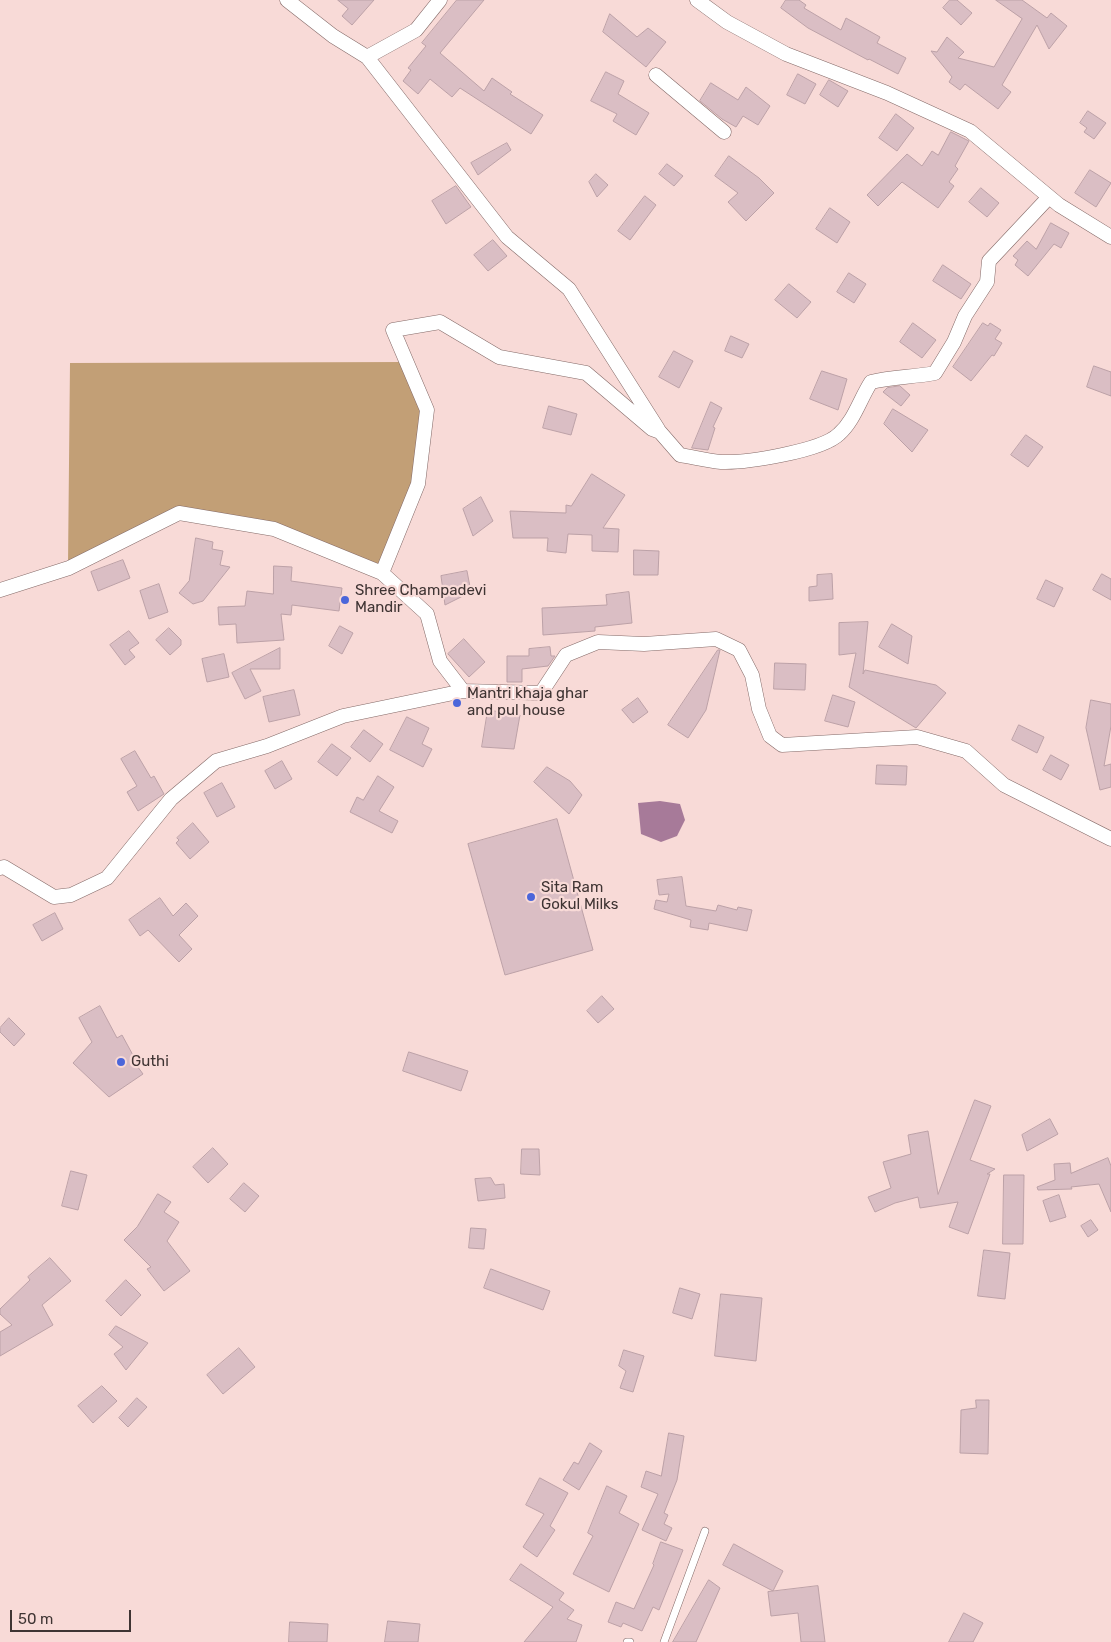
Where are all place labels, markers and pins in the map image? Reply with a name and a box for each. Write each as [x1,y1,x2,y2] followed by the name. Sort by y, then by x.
[355,582,486,617] place label: Shree Champadevi Mandir
[339,594,351,606] marker: Shree Champadevi Mandir
[467,685,588,720] place label: Mantri khaja ghar and pul house
[451,697,463,709] marker: Mantri khaja ghar and pul house
[541,879,618,914] place label: Sita Ram Gokul Milks
[525,891,537,903] marker: Sita Ram Gokul Milks
[131,1053,169,1071] place label: Guthi
[115,1056,127,1068] marker: Guthi

